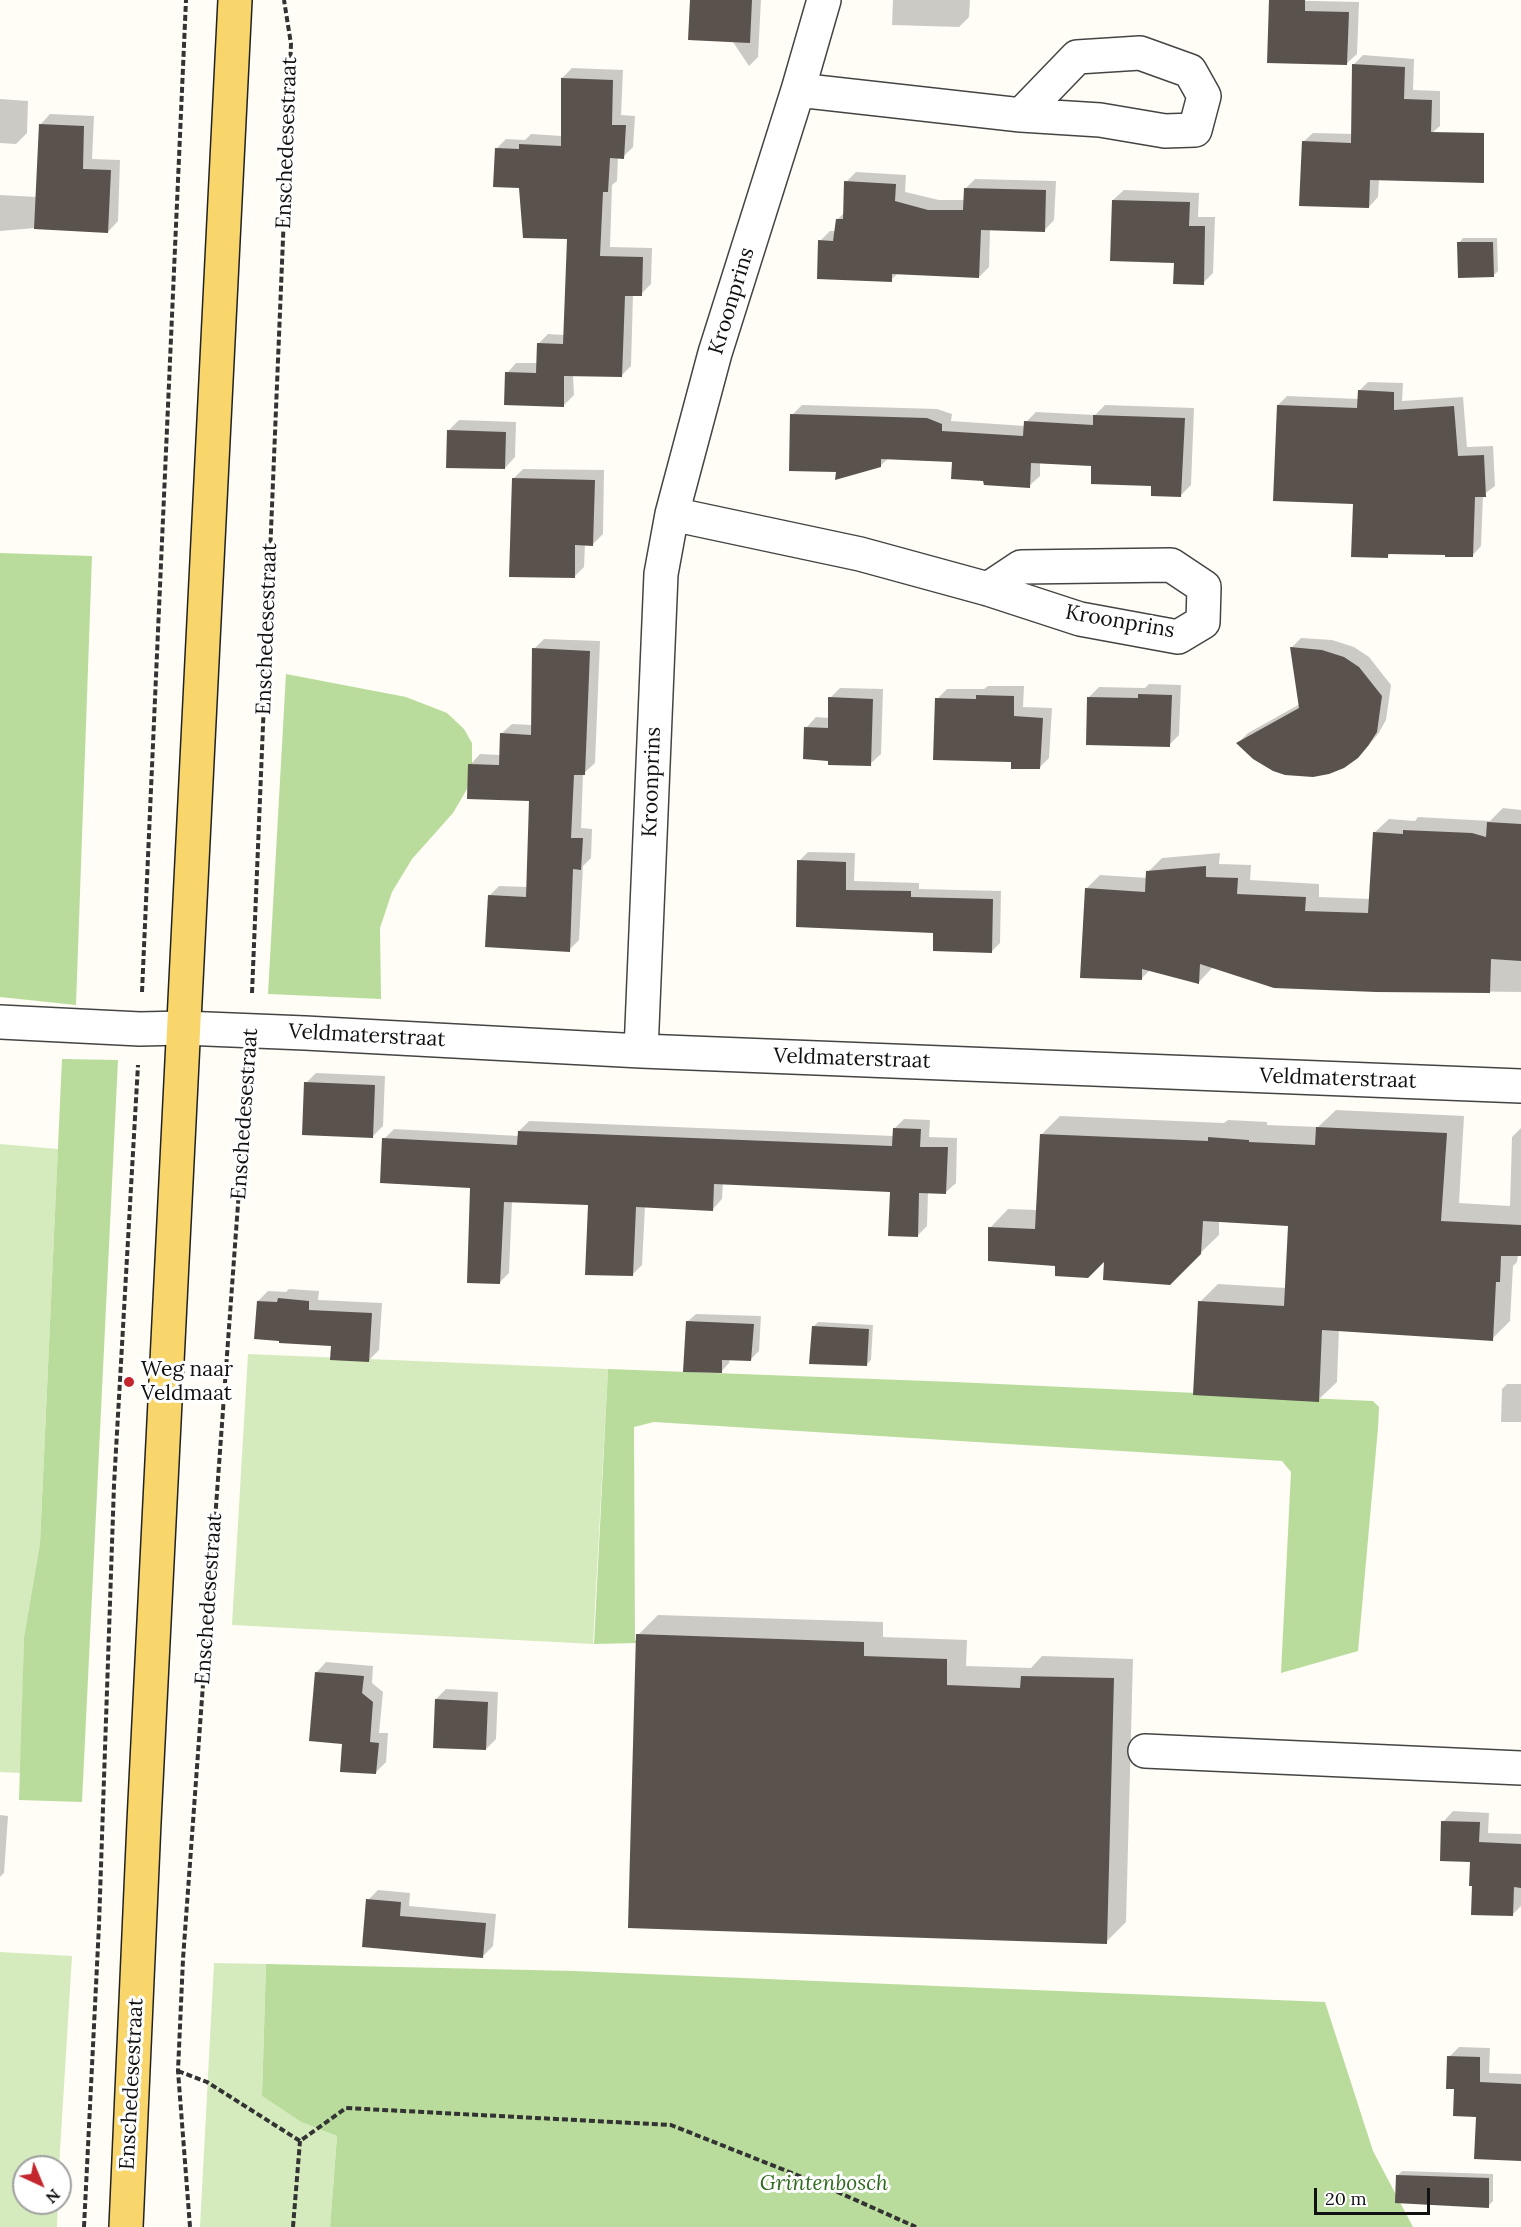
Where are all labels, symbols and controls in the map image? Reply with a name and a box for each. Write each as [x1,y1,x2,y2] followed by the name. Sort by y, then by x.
[271,57,303,229] street label: Enschedesestraat
[704,244,760,358] street label: Kroonprins
[251,543,283,715] street label: Enschedesestraat
[1063,600,1177,644] street label: Kroonprins
[637,726,667,838] street label: Kroonprins
[288,1019,446,1053] street label: Veldmaterstraat
[226,1027,264,1201] street label: Enschedesestraat
[773,1044,931,1074] street label: Veldmaterstraat
[1259,1064,1417,1094] street label: Veldmaterstraat
[141,1357,233,1407] place label: Weg naar Veldmaat
[122,1375,136,1389] marker: Weg naar Veldmaat
[190,1512,228,1686] street label: Enschedesestraat
[115,1997,149,2171] street label: Enschedesestraat
[12,2155,72,2215] north arrow
[760,2171,888,2197] park label: Grintenbosch
[1317,2176,1432,2214] scale bar
[42,2185,65,2208] text: N
[1325,2187,1367,2210] text: 20 m

